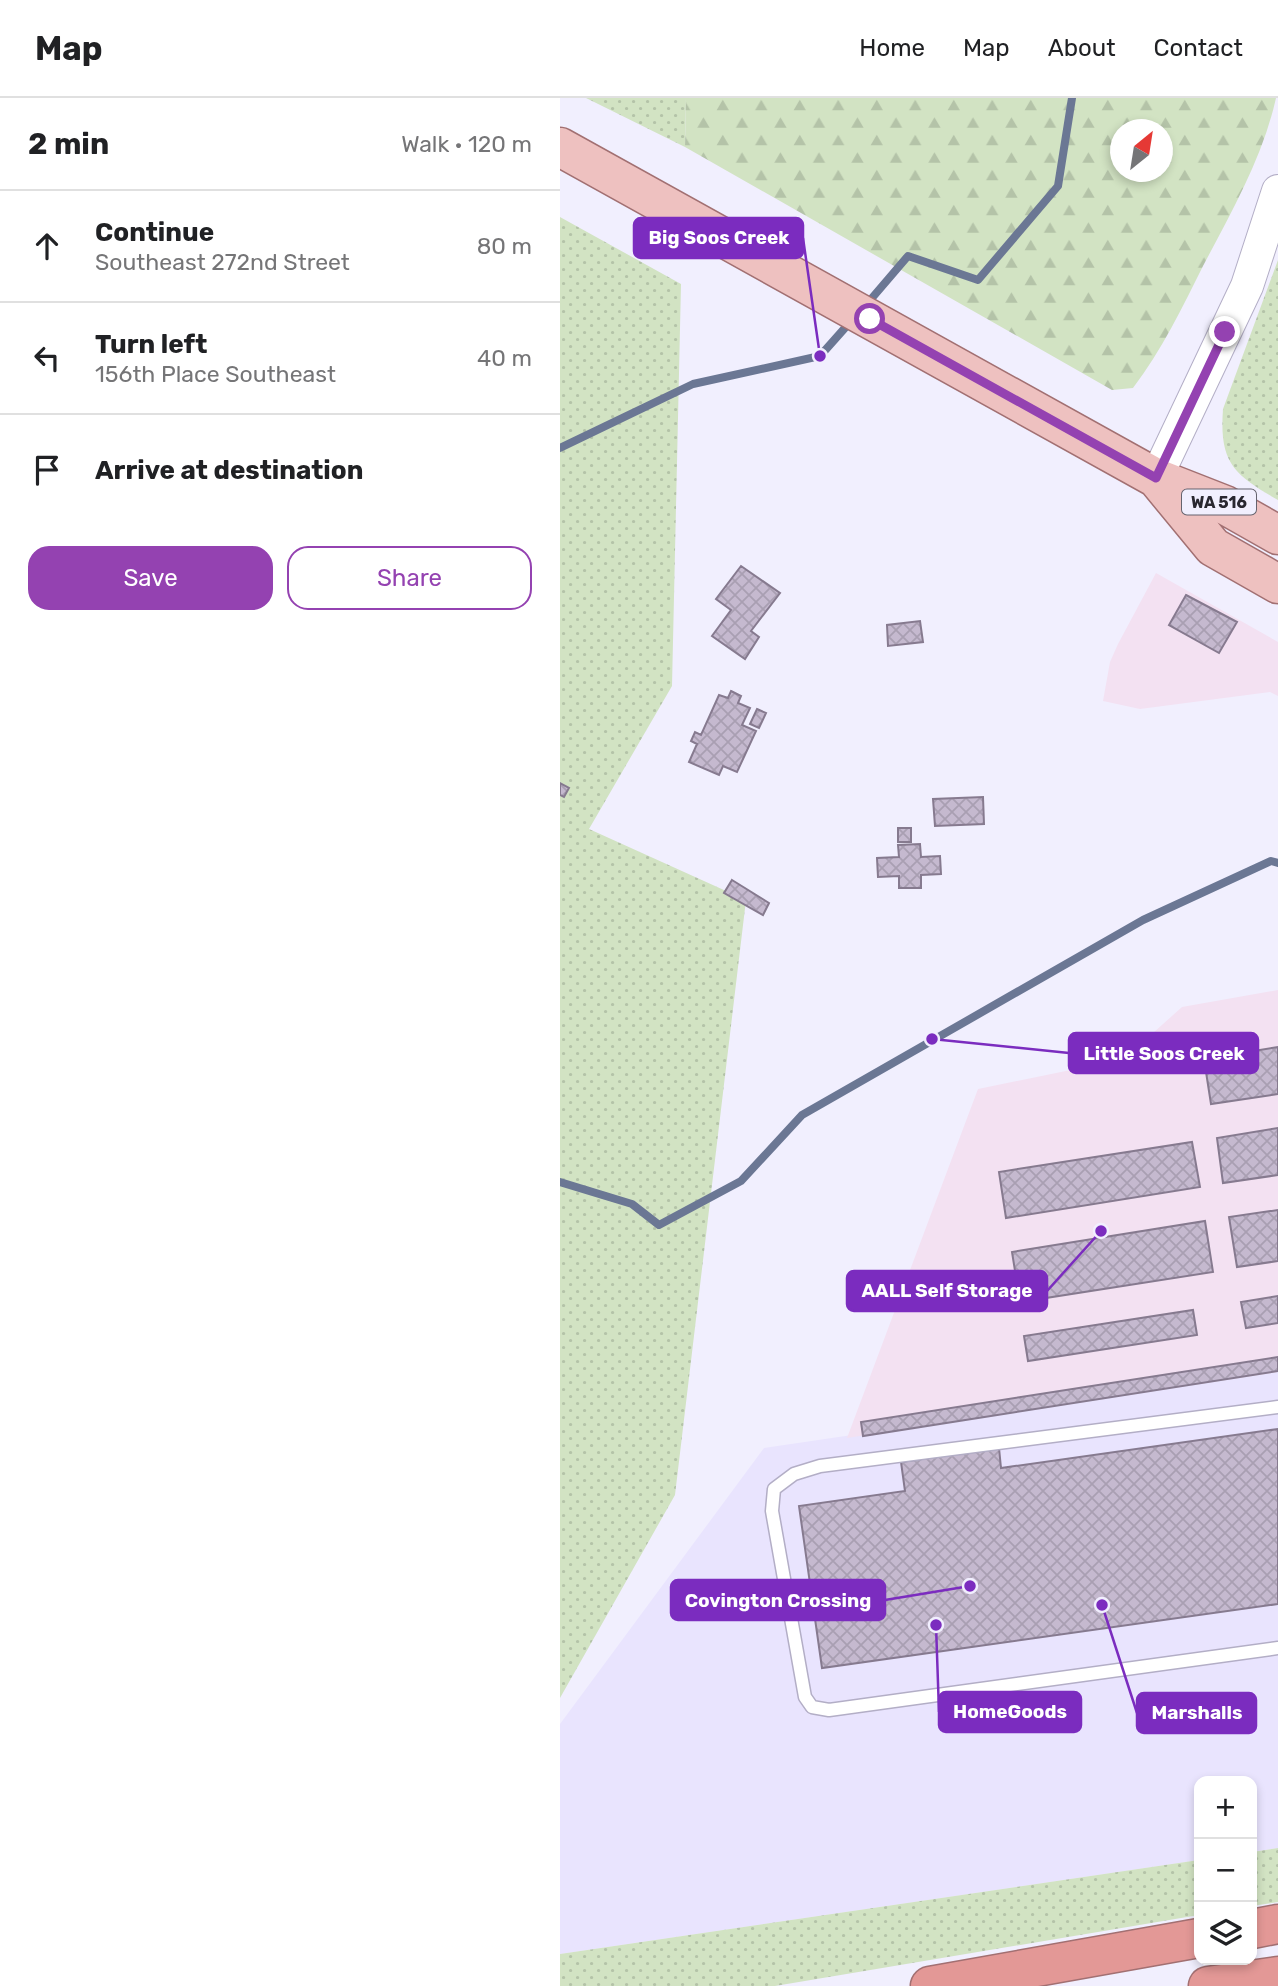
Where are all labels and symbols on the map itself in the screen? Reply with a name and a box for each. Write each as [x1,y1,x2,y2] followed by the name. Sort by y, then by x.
[1110,119,1173,182] north arrow
[634,218,803,258] callout: Big Soos Creek
[649,226,789,249] text: Big Soos Creek
[854,303,885,334] route start
[1209,316,1240,347] route end
[1182,490,1256,514] road number: WA 516
[1069,1033,1258,1073] callout: Little Soos Creek
[1083,1042,1245,1065] text: Little Soos Creek
[847,1271,1047,1311] callout: AALL Self Storage
[862,1279,1033,1302] text: AALL Self Storage
[671,1580,885,1620] callout: Covington Crossing
[685,1589,871,1612] text: Covington Crossing
[939,1692,1081,1732] callout: HomeGoods
[1137,1693,1256,1733] callout: Marshalls
[953,1700,1067,1723] text: HomeGoods
[1151,1701,1243,1724] text: Marshalls

